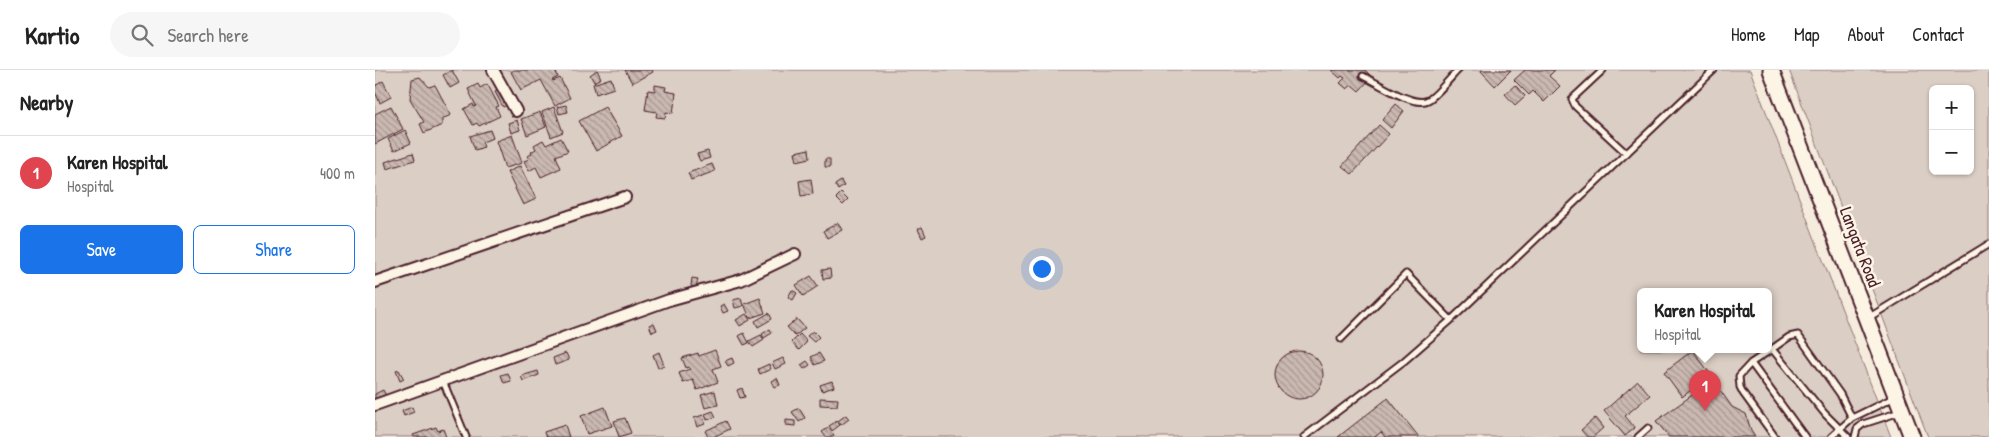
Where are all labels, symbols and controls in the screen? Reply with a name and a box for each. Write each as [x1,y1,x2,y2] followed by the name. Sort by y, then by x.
[110,12,460,57] search box
[25,19,80,51] text: Kartio
[128,21,156,49] icon: search
[168,22,249,48] text: Search here
[1731,22,1766,47] text: Home
[1794,22,1819,47] text: Map
[1847,22,1884,47] text: About
[1912,22,1964,47] text: Contact
[1929,85,1974,175] map controls
[1929,85,1974,130] button: +
[20,88,73,117] text: Nearby
[1929,130,1974,175] button: −
[67,149,168,175] text: Karen Hospital
[33,162,39,184] text: 1
[320,162,355,184] text: 400 m
[67,175,114,197] text: Hospital
[1834,203,1887,290] street label: Langata Road
[20,225,183,274] button: Save
[193,225,355,274] button: Share
[1029,256,1055,282] your location
[1637,288,1772,353] popup
[1654,297,1755,323] text: Karen Hospital
[1654,323,1701,345] text: Hospital
[1689,370,1721,411] pin: 1

